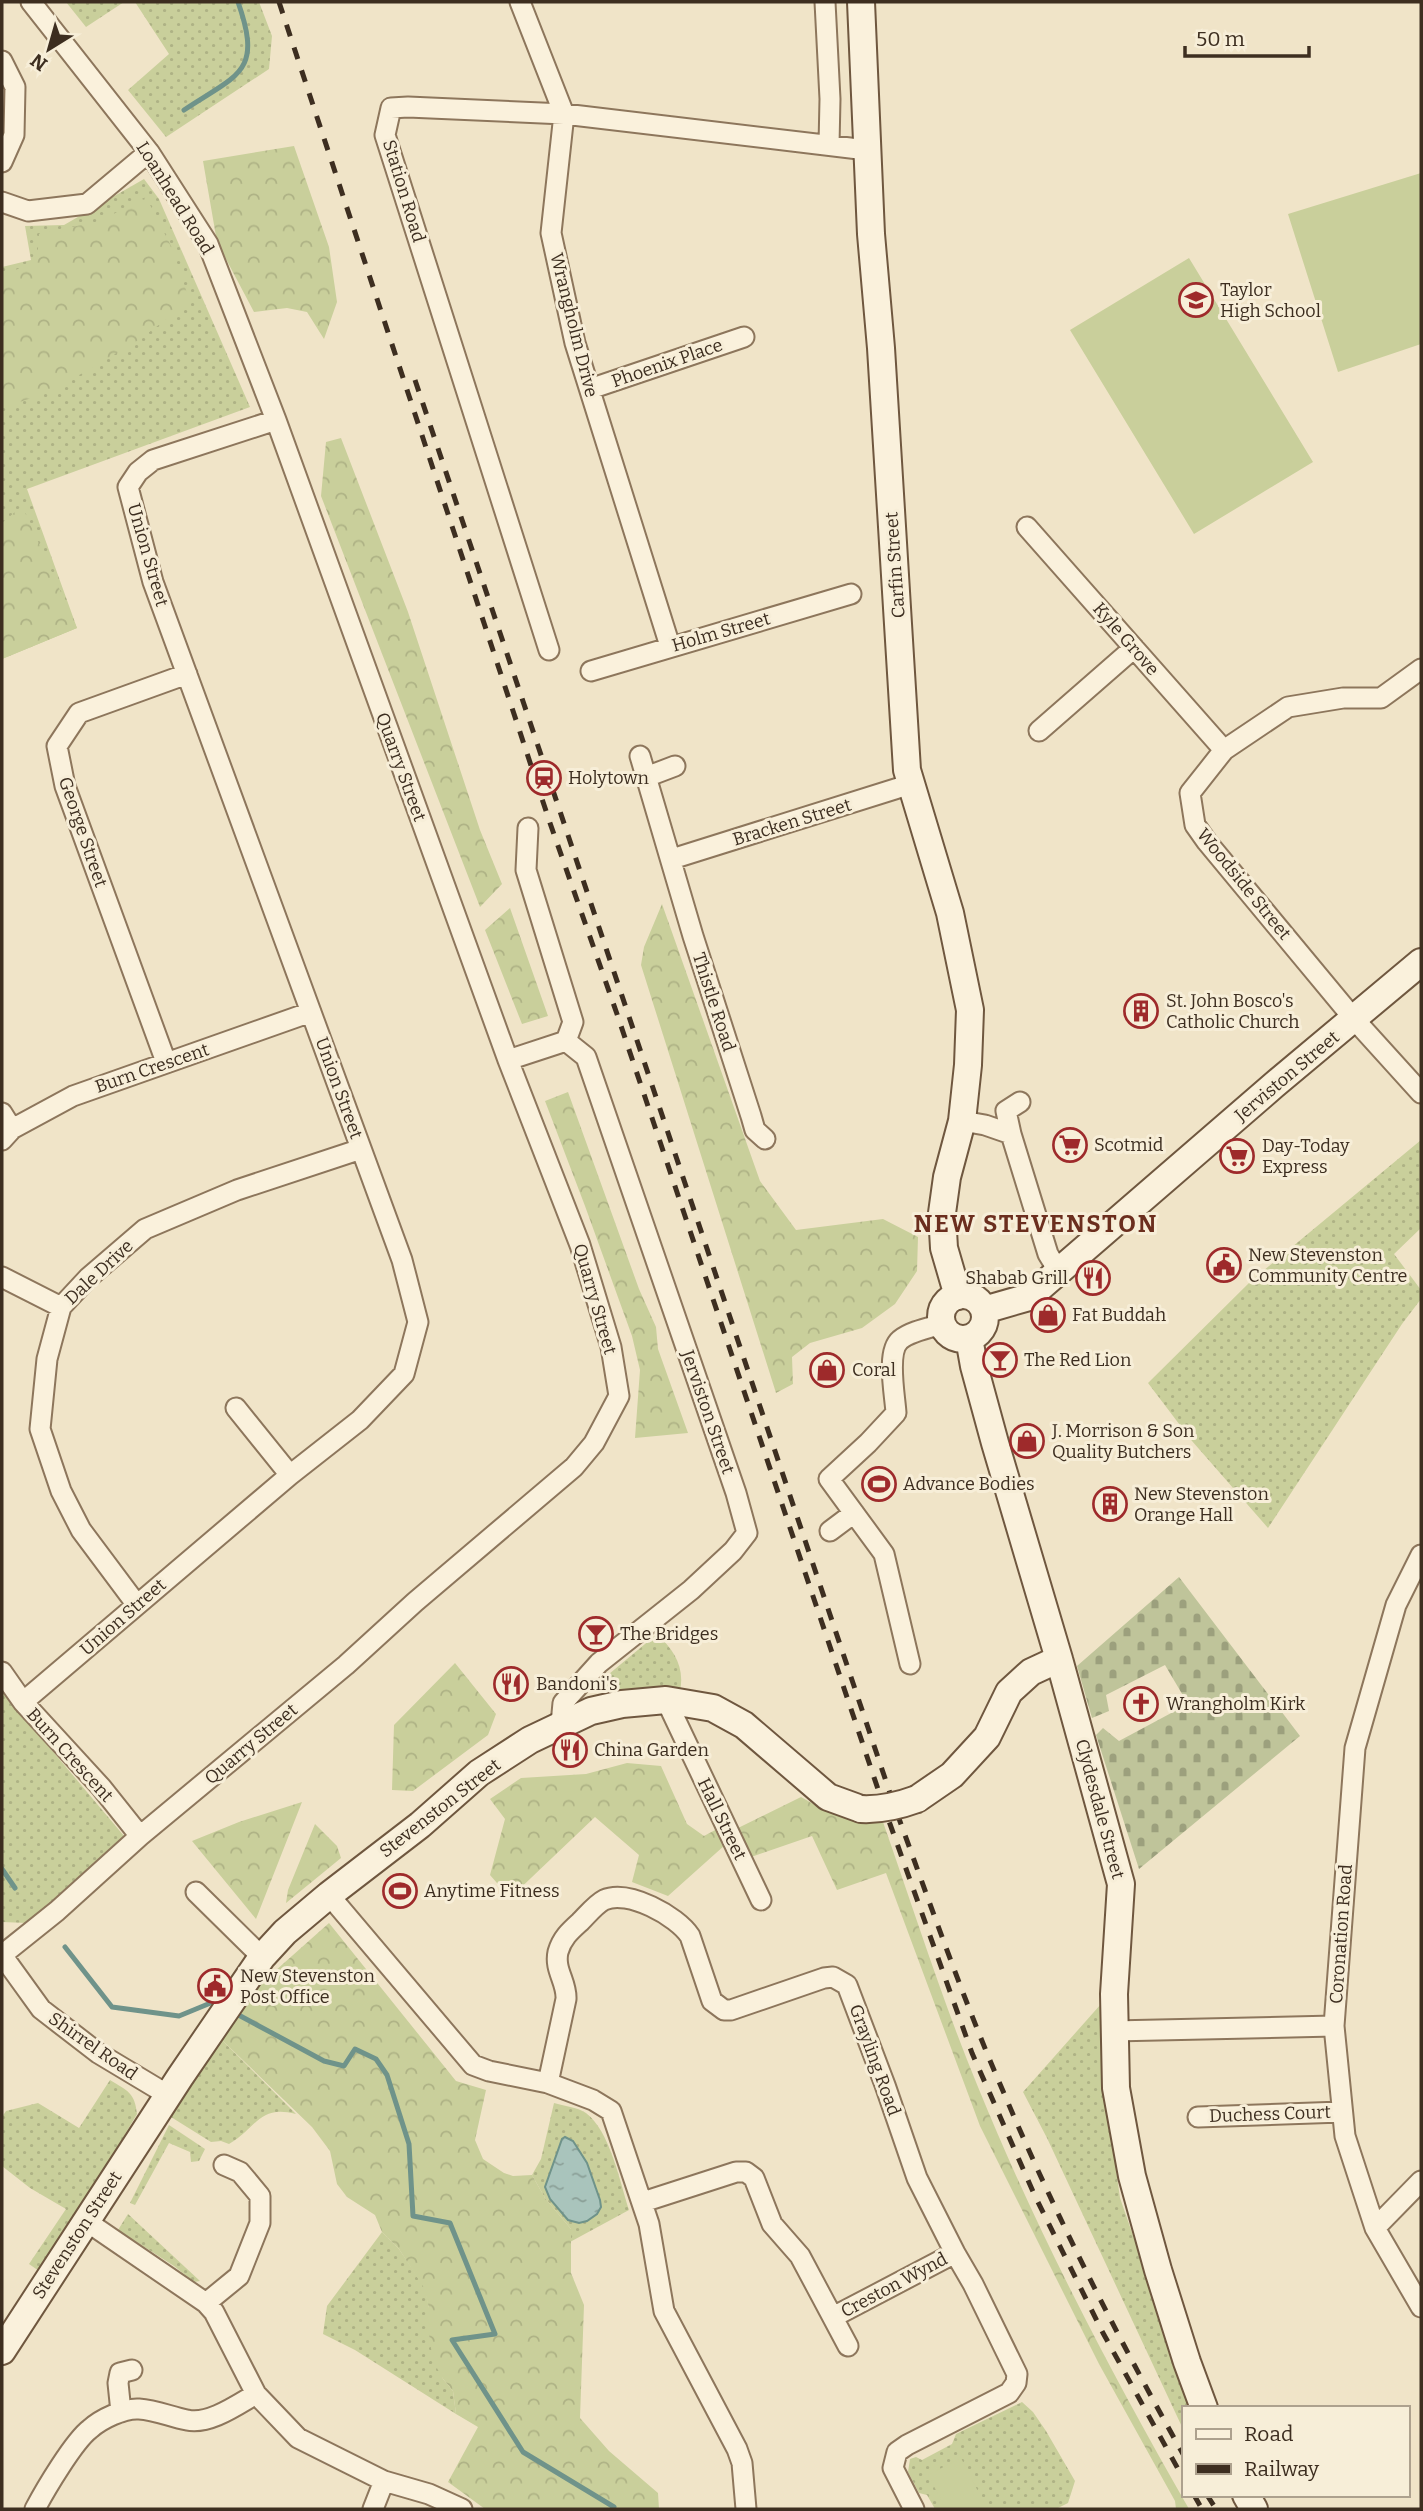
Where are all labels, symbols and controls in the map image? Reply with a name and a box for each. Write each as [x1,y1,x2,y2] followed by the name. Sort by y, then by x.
[14,14,84,84] north arrow
[1185,14,1309,58] scale bar
[1196,26,1245,52] text: 50 m
[26,48,52,76] text: N
[378,137,430,245] street label: Station Road
[132,138,219,259] street label: Loanhead Road
[545,251,603,399] street label: Wrangholm Drive
[1220,279,1321,322] place label: Taylor High School
[1177,281,1215,319] school or university icon: Taylor High School
[609,334,725,392] street label: Phoenix Place
[123,501,173,610] street label: Union Street
[880,511,910,619] street label: Carfin Street
[1088,598,1164,680] street label: Kyle Grove
[669,607,773,657] street label: Holm Street
[371,710,431,825] street label: Quarry Street
[525,759,563,797] station icon: Holytown
[568,767,650,789] place label: Holytown
[54,774,112,890] street label: George Street
[730,793,854,850] street label: Bracken Street
[1192,824,1296,945] street label: Woodside Street
[688,950,740,1055] street label: Thistle Road
[1166,990,1299,1033] place label: St. John Bosco's Catholic Church
[1122,992,1160,1030] building icon: St. John Bosco's Catholic Church
[1230,1026,1344,1127] street label: Jerviston Street
[310,1034,368,1142] street label: Union Street
[92,1038,212,1098] street label: Burn Crescent
[1051,1126,1089,1164] supermarket icon: Scotmid
[1094,1134,1164,1156] place label: Scotmid
[1262,1135,1350,1178] place label: Day-Today Express
[1218,1137,1256,1175] supermarket icon: Day-Today Express
[914,1210,1158,1238] district label: NEW STEVENSTON
[60,1235,138,1309] street label: Dale Drive
[569,1241,621,1357] street label: Quarry Street
[1248,1244,1407,1287] place label: New Stevenston Community Centre
[1205,1246,1243,1284] public building icon: New Stevenston Community Centre
[1074,1259,1112,1297] restaurant icon: Shabab Grill
[965,1267,1068,1289] place label: Shabab Grill
[1029,1296,1067,1334] shop icon: Fat Buddah
[1072,1304,1166,1326] place label: Fat Buddah
[981,1341,1019,1379] bar icon: The Red Lion
[676,1346,740,1477] street label: Jerviston Street
[1024,1349,1132,1371] place label: The Red Lion
[808,1351,846,1389] shop icon: Coral
[852,1359,896,1381] place label: Coral
[1051,1420,1195,1463] place label: J. Morrison & Son Quality Butchers
[1008,1422,1046,1460] shop icon: J. Morrison & Son Quality Butchers
[860,1465,898,1503] sports icon: Advance Bodies
[903,1473,1035,1495] place label: Advance Bodies
[1134,1483,1269,1526] place label: New Stevenston Orange Hall
[1091,1485,1129,1523] building icon: New Stevenston Orange Hall
[76,1573,171,1660] street label: Union Street
[577,1615,615,1653] bar icon: The Bridges
[620,1623,718,1645] place label: The Bridges
[492,1665,530,1703] restaurant icon: Bandoni's
[536,1673,618,1695] place label: Bandoni's
[1122,1685,1160,1723] church icon: Wrangholm Kirk
[1166,1693,1306,1715] place label: Wrangholm Kirk
[200,1699,302,1789] street label: Quarry Street
[22,1703,118,1807] street label: Burn Crescent
[551,1731,589,1769] restaurant icon: China Garden
[1071,1737,1129,1882] street label: Clydesdale Street
[594,1739,709,1761] place label: China Garden
[375,1754,505,1862] street label: Stevenston Street
[693,1774,752,1864] street label: Hall Street
[1325,1863,1357,2005] street label: Coronation Road
[381,1872,419,1910] sports icon: Anytime Fitness
[424,1880,560,1902] place label: Anytime Fitness
[240,1965,375,2008] place label: New Stevenston Post Office
[196,1967,234,2005] public building icon: New Stevenston Post Office
[845,2001,905,2119] street label: Grayling Road
[44,2007,142,2085] street label: Shirrel Road
[1209,2101,1332,2127] street label: Duchess Court
[28,2167,127,2303] street label: Stevenston Street
[837,2248,951,2322] street label: Creston Wynd
[1182,2406,1409,2497] legend
[1244,2421,1293,2447] text: Road
[1244,2456,1320,2482] text: Railway

